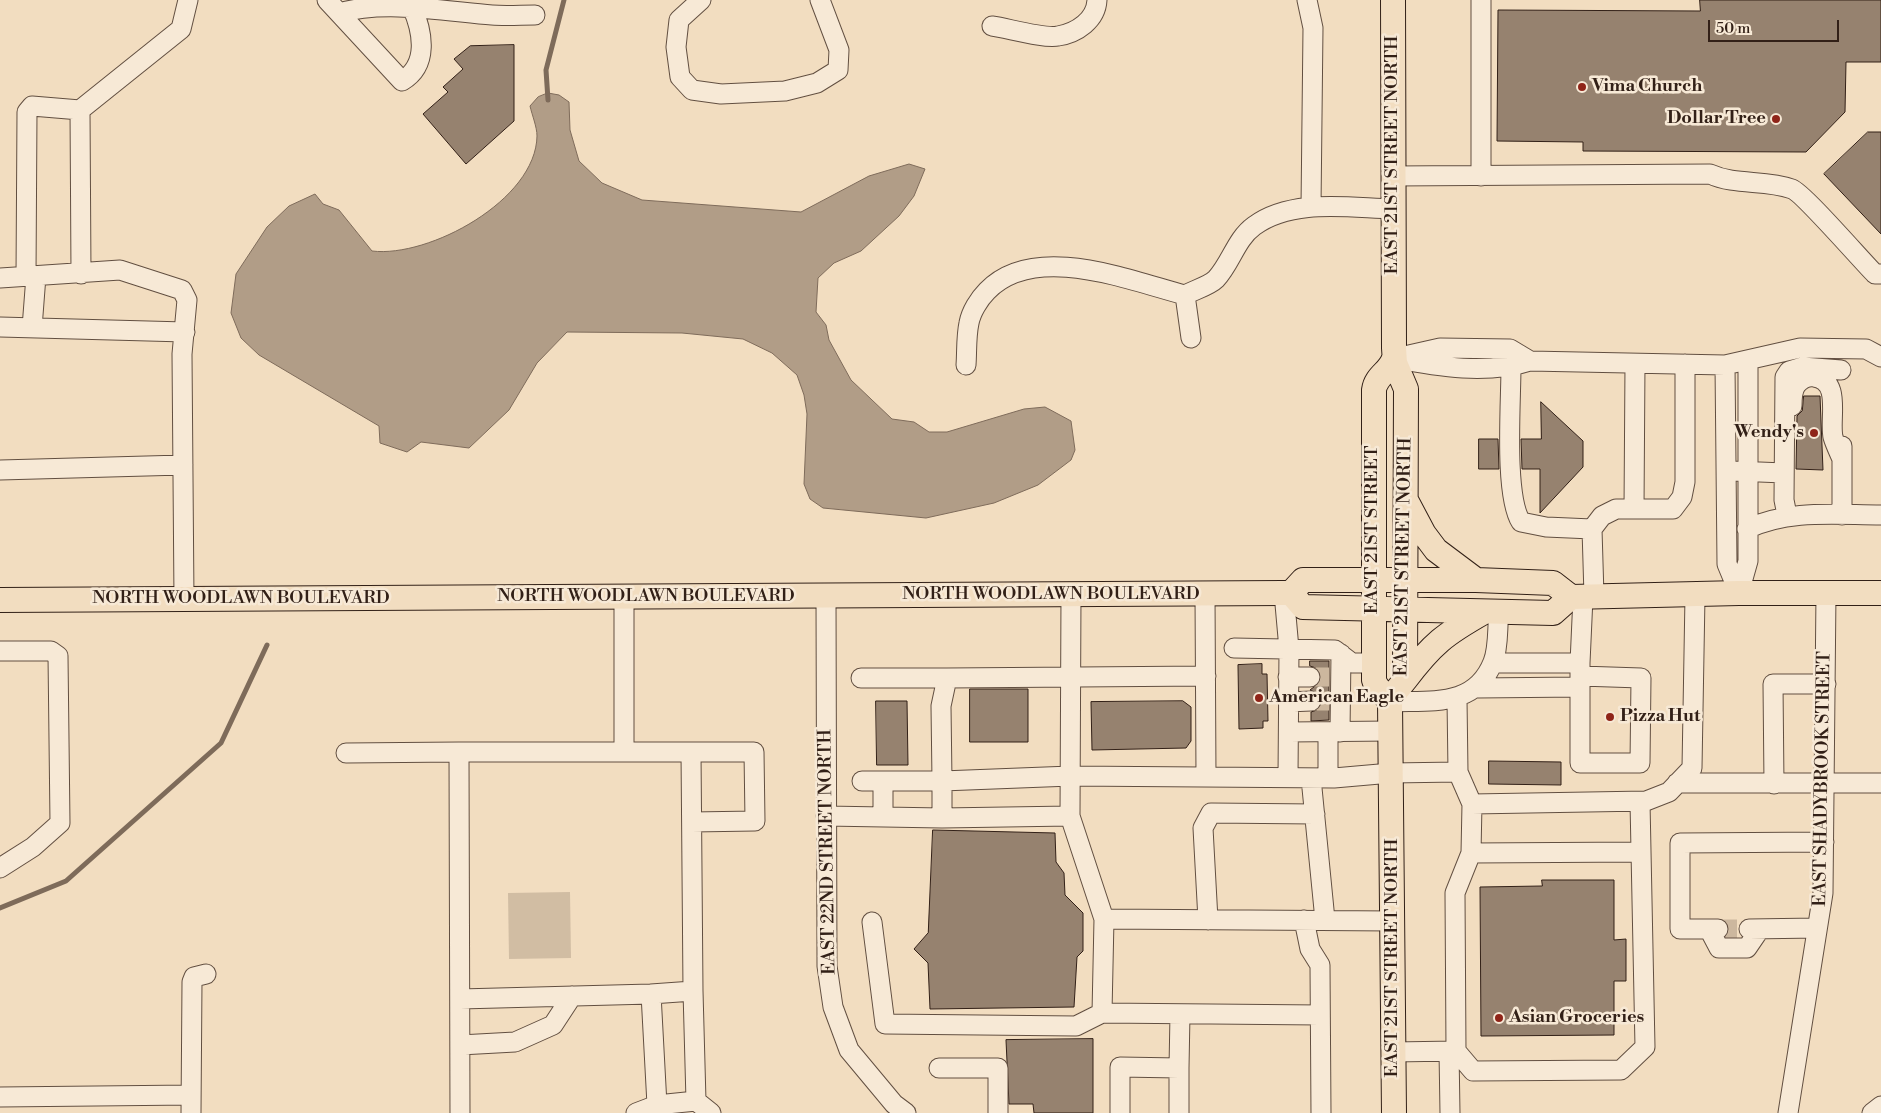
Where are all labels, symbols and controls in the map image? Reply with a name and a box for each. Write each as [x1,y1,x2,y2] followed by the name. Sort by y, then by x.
[1711,10,1842,42] scale bar
[1716,19,1750,38] text: 50 m
[1382,35,1404,275] street label: EAST 21ST STREET NORTH
[1592,76,1702,98] place label: Vima Church
[1576,81,1588,93] marker: Vima Church
[1667,108,1766,130] place label: Dollar Tree
[1770,113,1782,125] marker: Dollar Tree
[1734,422,1804,444] place label: Wendy's
[1808,427,1820,439] marker: Wendy's
[1391,437,1417,677] street label: EAST 21ST STREET NORTH
[1362,446,1384,614] street label: EAST 21ST STREET
[902,584,1200,606] street label: NORTH WOODLAWN BOULEVARD
[497,586,795,608] street label: NORTH WOODLAWN BOULEVARD
[92,588,390,610] street label: NORTH WOODLAWN BOULEVARD
[1810,651,1836,907] street label: EAST SHADYBROOK STREET
[1269,687,1404,709] place label: American Eagle
[1253,692,1265,704] marker: American Eagle
[1620,706,1700,728] place label: Pizza Hut
[1604,711,1616,723] marker: Pizza Hut
[815,729,841,975] street label: EAST 22ND STREET NORTH
[1382,838,1404,1078] street label: EAST 21ST STREET NORTH
[1509,1007,1644,1029] place label: Asian Groceries
[1493,1012,1505,1024] marker: Asian Groceries

